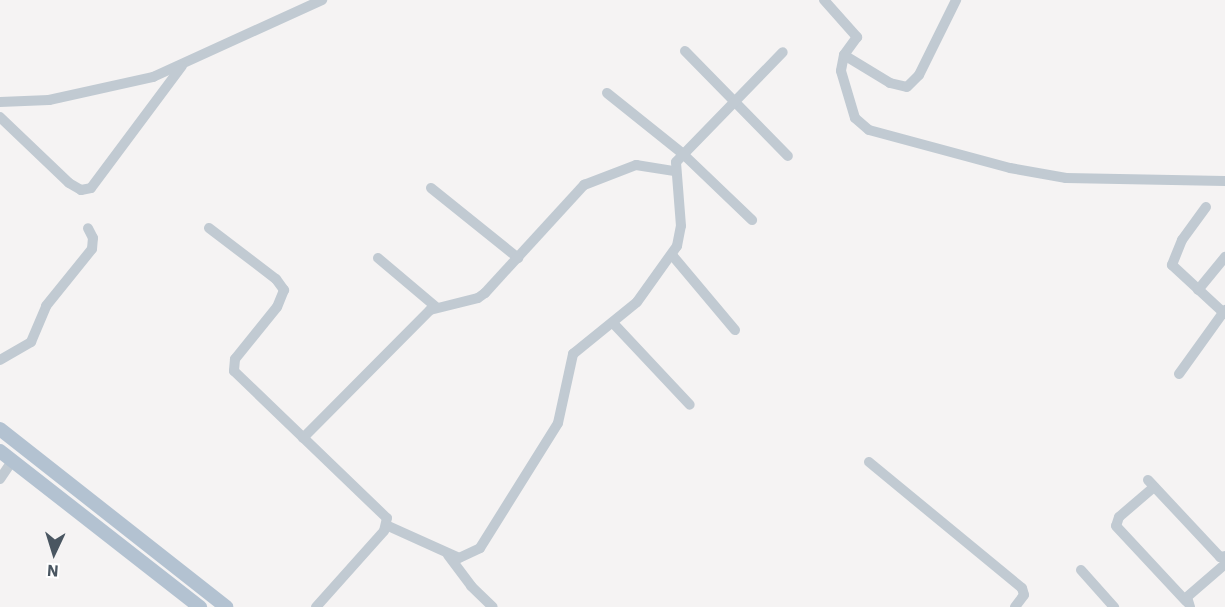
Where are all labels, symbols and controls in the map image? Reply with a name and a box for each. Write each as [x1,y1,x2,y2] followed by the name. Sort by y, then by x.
[24,523,84,583] north arrow
[46,561,59,581] text: N

